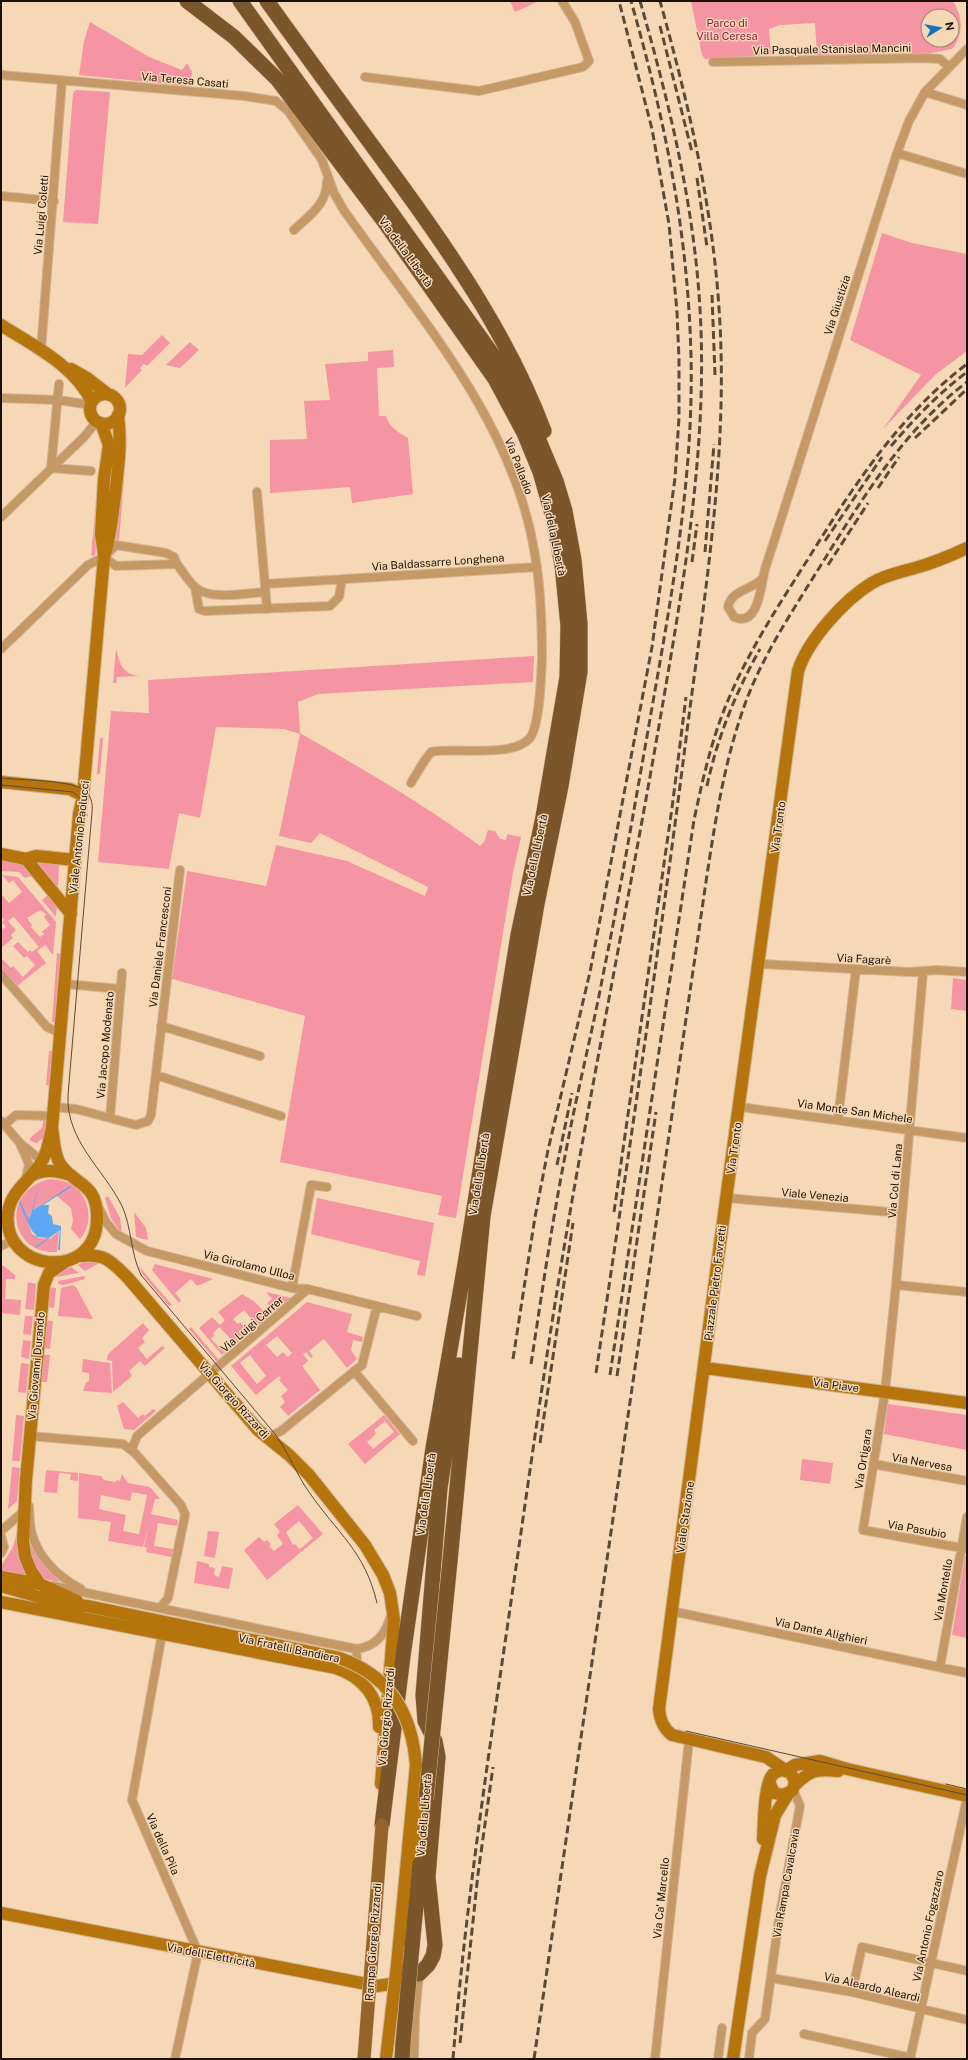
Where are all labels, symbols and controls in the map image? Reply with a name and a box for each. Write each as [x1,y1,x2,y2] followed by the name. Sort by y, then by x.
[920,8,960,48] north arrow
[696,17,758,42] park label: Parco di Villa Ceresa
[943,21,957,31] text: N
[753,42,911,56] street label: Via Pasquale Stanislao Mancini
[141,70,229,90] street label: Via Teresa Casati
[32,175,50,255] street label: Via Luigi Coletti
[377,215,435,289] street label: Via della Libertà
[822,273,852,337] street label: Via Giustizia
[503,436,535,496] street label: Via Palladio
[539,493,569,577] street label: Via della Libertà
[371,551,505,573] street label: Via Baldassarre Longhena
[67,780,91,894] street label: Viale Antonio Paolucci
[768,800,788,854] street label: Via Trento
[520,813,550,897] street label: Via della Libertà
[147,886,173,1008] street label: Via Daniele Francesconi
[836,952,892,966] street label: Via Fagarè
[94,991,116,1099] street label: Via Jacopo Modenato
[796,1097,914,1125] street label: Via Monte San Michele
[724,1121,744,1175] street label: Via Trento
[467,1132,491,1216] street label: Via della Libertà
[886,1143,904,1219] street label: Via Col di Lana
[781,1186,849,1204] street label: Viale Venezia
[702,1225,728,1341] street label: Piazzale Pietro Favretti
[202,1248,296,1282] street label: Via Girolamo Ulloa
[218,1293,286,1355] street label: Via Luigi Carrer
[25,1311,47,1421] street label: Via Giovanni Durando
[196,1359,272,1441] street label: Via Giorgio Rizzardi
[812,1376,860,1394] street label: Via Piave
[852,1428,874,1490] street label: Via Ortigara
[891,1451,953,1473] street label: Via Nervesa
[414,1452,438,1536] street label: Via della Libertà
[674,1480,696,1554] street label: Viale Stazione
[887,1518,947,1540] street label: Via Pasubio
[932,1558,954,1622] street label: Via Montello
[773,1615,869,1647] street label: Via Dante Alighieri
[237,1631,341,1665] street label: Via Fratelli Bandiera
[376,1667,396,1767] street label: Via Giorgio Rizzardi
[414,1773,434,1857] street label: Via della Libertà
[144,1811,182,1877] street label: Via della Pila
[770,1827,802,1939] street label: Via Rampa Cavalcavia
[651,1857,671,1939] street label: Via Ca' Marcello
[910,1869,946,1983] street label: Via Antonio Fogazzaro
[363,1883,383,2001] street label: Rampa Giorgio Rizzardi
[166,1941,256,1969] street label: Via dell'Elettricità
[823,1970,921,2004] street label: Via Aleardo Aleardi

